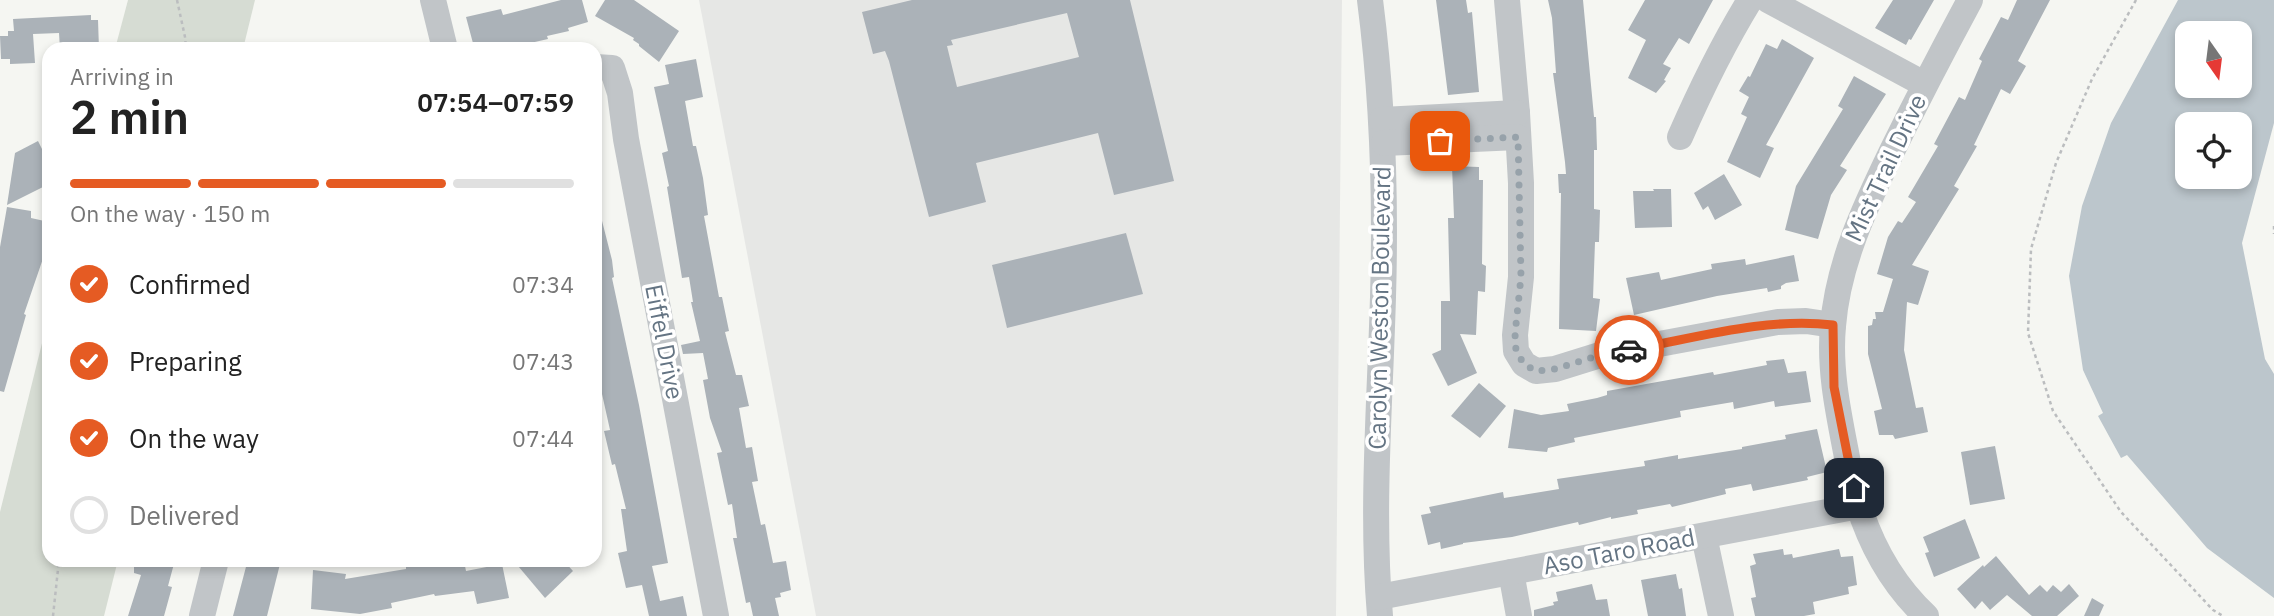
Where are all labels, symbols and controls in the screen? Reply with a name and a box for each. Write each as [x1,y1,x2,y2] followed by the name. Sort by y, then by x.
[2175,21,2252,98] north arrow
[2175,21,2252,189] map controls
[70,61,174,91] text: Arriving in
[417,85,574,119] text: 07:54–07:59
[70,87,189,147] text: 2 min
[1837,89,1933,246] street label: Mist Trail Drive
[1410,111,1470,171] pin
[2175,112,2252,189] button: locate
[1421,122,1459,160] icon: bag
[1361,166,1397,450] street label: Carolyn Weston Boulevard
[70,198,270,228] text: On the way · 150 m
[70,265,108,303] icon: check
[129,267,251,301] text: Confirmed
[512,269,574,299] text: 07:34
[638,282,692,402] street label: Eiffel Drive
[1594,315,1664,385] courier
[1610,331,1648,369] icon: car
[70,342,108,380] icon: check
[129,344,242,378] text: Preparing
[512,346,574,376] text: 07:43
[70,419,108,457] icon: check
[129,421,259,455] text: On the way
[512,423,574,453] text: 07:44
[1824,458,1884,518] pin
[1835,469,1873,507] icon: home
[129,498,240,532] text: Delivered
[1540,521,1697,581] street label: Aso Taro Road

